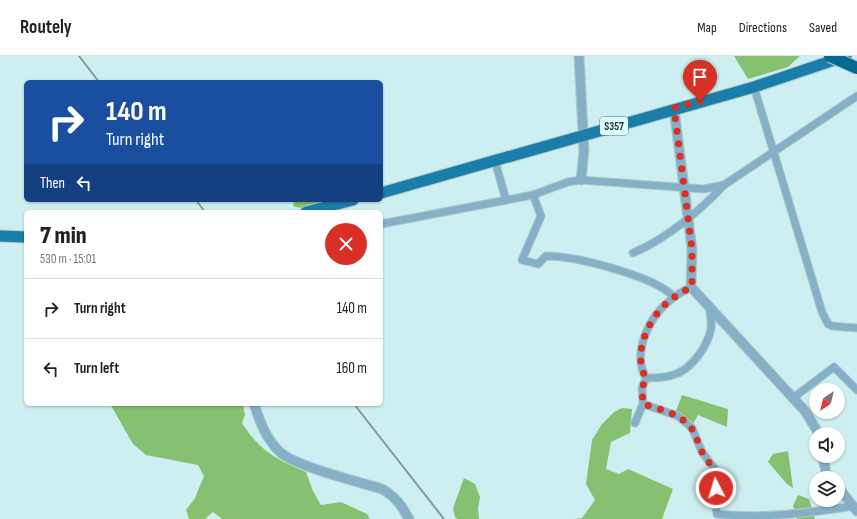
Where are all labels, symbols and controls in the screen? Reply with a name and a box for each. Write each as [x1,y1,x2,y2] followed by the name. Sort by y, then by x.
[20,16,72,39] text: Routely
[697,19,717,36] text: Map
[739,19,787,36] text: Directions
[809,19,837,36] text: Saved
[683,60,717,101] pin
[689,66,711,88] icon: arrive
[106,95,167,128] text: 140 m
[40,96,92,148] icon: right
[600,117,628,135] road number: S357
[106,129,164,150] text: Turn right
[73,172,95,194] icon: left
[40,174,65,193] text: Then
[40,221,87,250] text: 7 min
[325,223,367,265] button: close
[40,251,96,267] text: 530 m · 15:01
[40,298,62,320] icon: right
[74,299,126,318] text: Turn right
[337,299,367,318] text: 140 m
[40,358,62,380] icon: left
[74,359,119,378] text: Turn left
[336,359,367,378] text: 160 m
[809,383,845,419] north arrow
[809,383,845,507] map controls
[809,427,845,463] button: sound
[695,467,737,509] position arrow
[809,471,845,507] button: layers

